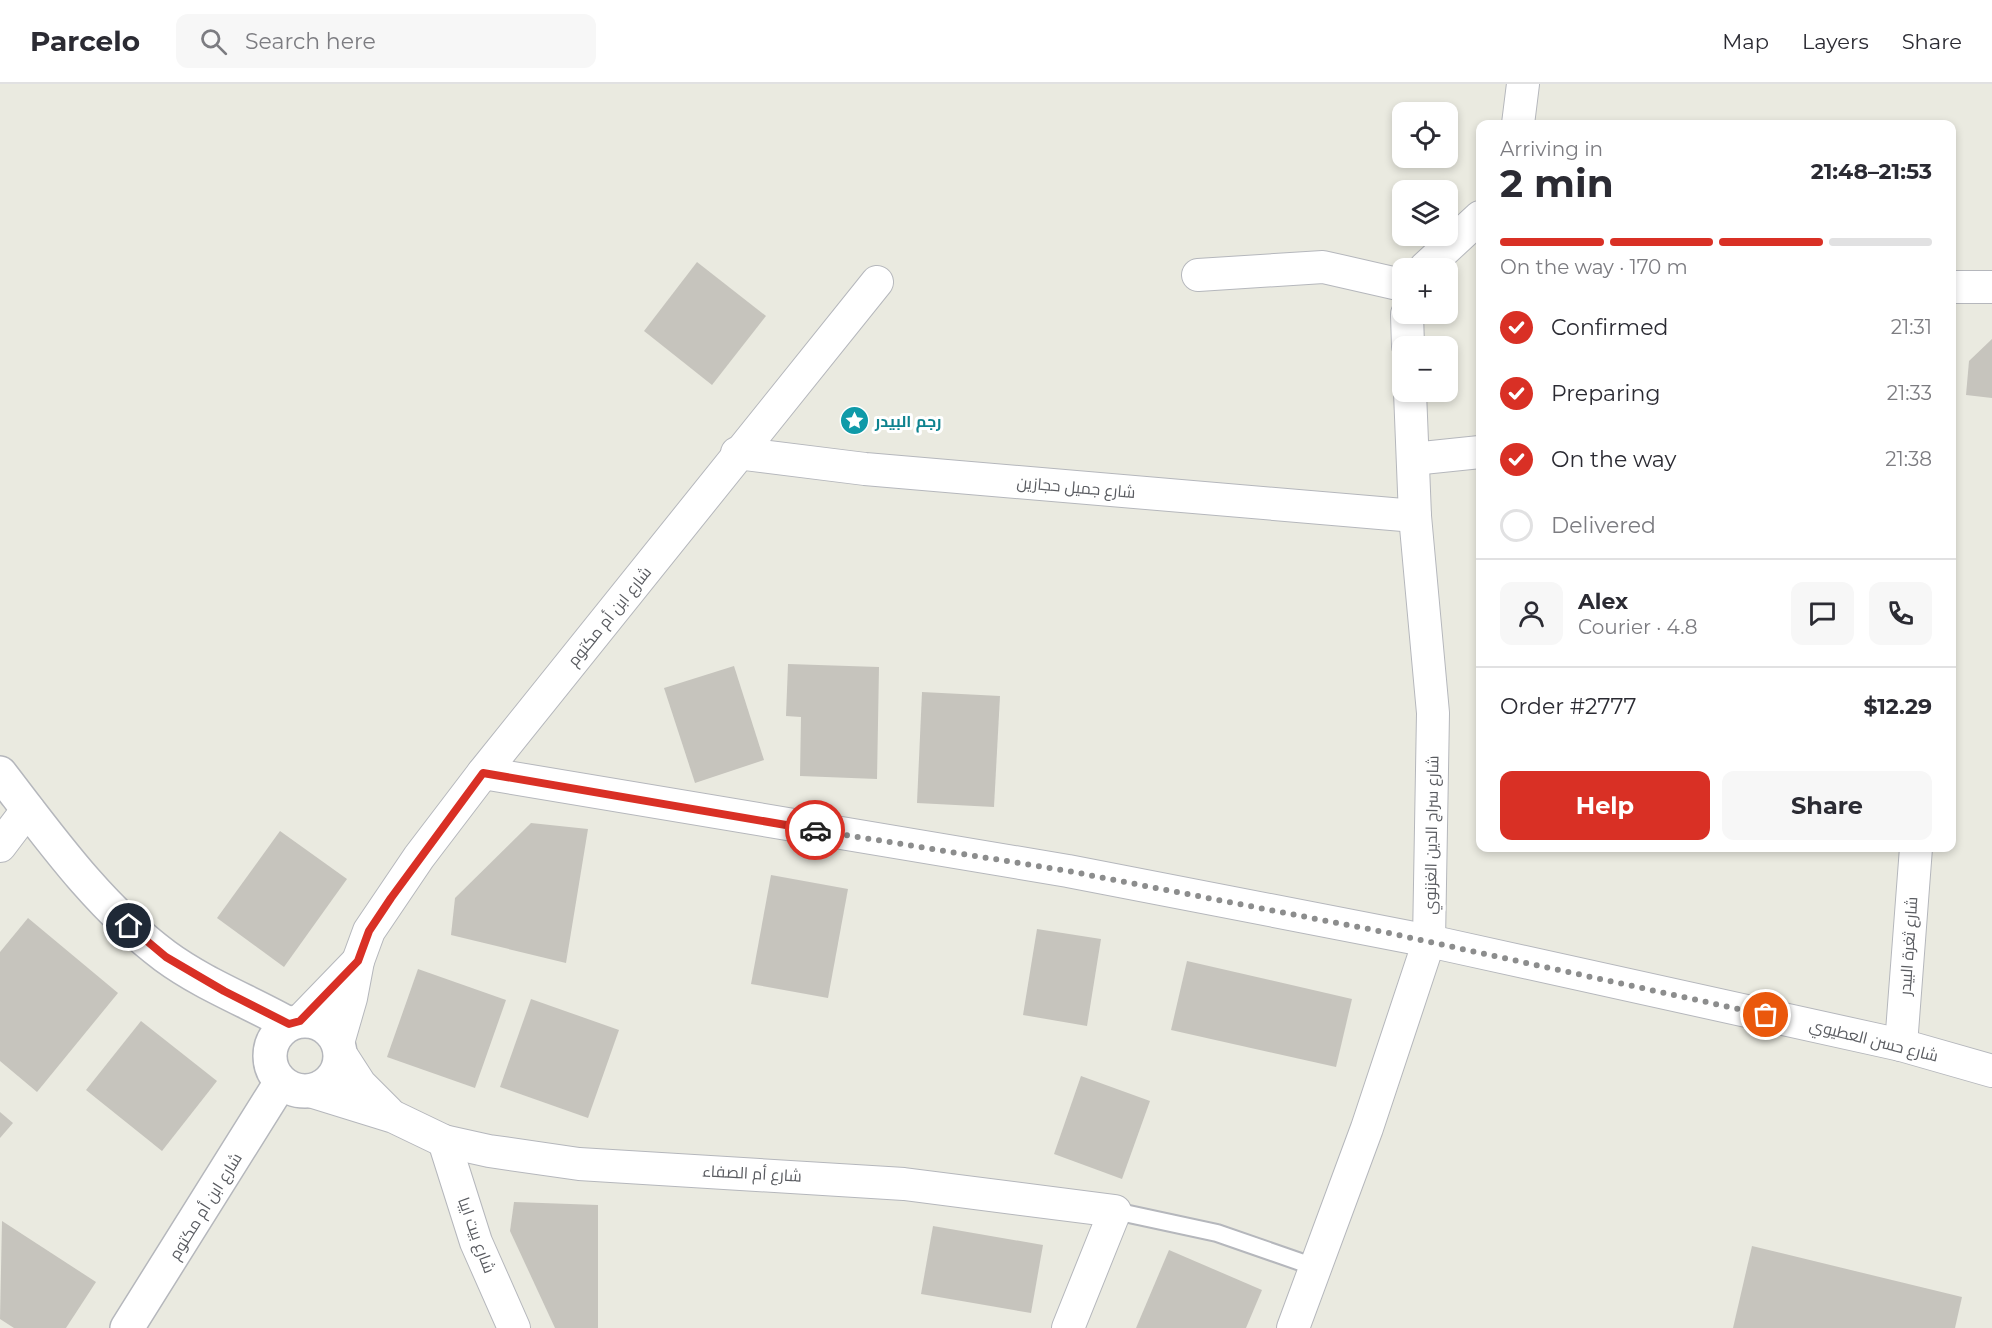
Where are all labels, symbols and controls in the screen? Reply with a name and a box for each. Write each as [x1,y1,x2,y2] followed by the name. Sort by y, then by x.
[176,14,596,68] search box
[30,24,140,58] text: Parcelo
[197,25,230,58] icon: search
[245,28,376,55] text: Search here
[1722,29,1769,54] text: Map
[1802,29,1869,54] text: Layers
[1902,29,1962,54] text: Share
[1392,102,1458,402] map controls
[1392,102,1458,168] button: locate
[1500,137,1603,161] text: Arriving in
[1811,158,1932,185] text: 21:48–21:53
[1500,159,1614,207] text: 2 min
[1392,180,1458,246] button: layers
[1500,255,1688,279] text: On the way · 170 m
[1392,258,1458,324] button: +
[1500,311,1533,344] icon: check
[1551,314,1668,341] text: Confirmed
[1891,315,1932,339] text: 21:31
[1392,336,1458,402] button: −
[1500,377,1533,410] icon: check
[1551,380,1660,407] text: Preparing
[1887,381,1932,405] text: 21:33
[838,405,870,437] place icon: رجم البيدر
[874,412,941,433] place label: رجم البيدر
[1500,443,1533,476] icon: check
[1551,446,1676,473] text: On the way
[1885,447,1932,471] text: 21:38
[1016,473,1136,504] street label: شارع جميل حجازين
[1551,512,1656,539] text: Delivered
[563,563,657,671] street label: شارع ابن أم مكتوم
[1500,582,1563,645] button: person
[1791,582,1854,645] button: chat
[1869,582,1932,645] button: phone
[1578,588,1628,615] text: Alex
[1578,615,1697,639] text: Courier · 4.8
[1500,693,1636,720] text: Order #2777
[1863,693,1932,720] text: $12.29
[1421,755,1446,915] street label: شارع سراج الدين الغزنوي
[1500,771,1710,840] button: Help
[1722,771,1932,840] button: Share
[785,800,845,860] courier
[799,814,832,847] icon: car
[1896,896,1923,997] street label: شارع ثغرة البيدر
[103,900,154,951] pin
[112,909,145,942] icon: home
[1740,989,1791,1040] pin
[1749,998,1782,1031] icon: bag
[1807,1015,1940,1070] street label: شارع حسن العطيوي
[165,1149,248,1264] street label: شارع ابن أم مكتوم
[702,1161,802,1188] street label: شارع أم الصفاء
[452,1195,499,1276] street label: شارع بيت ايبا

